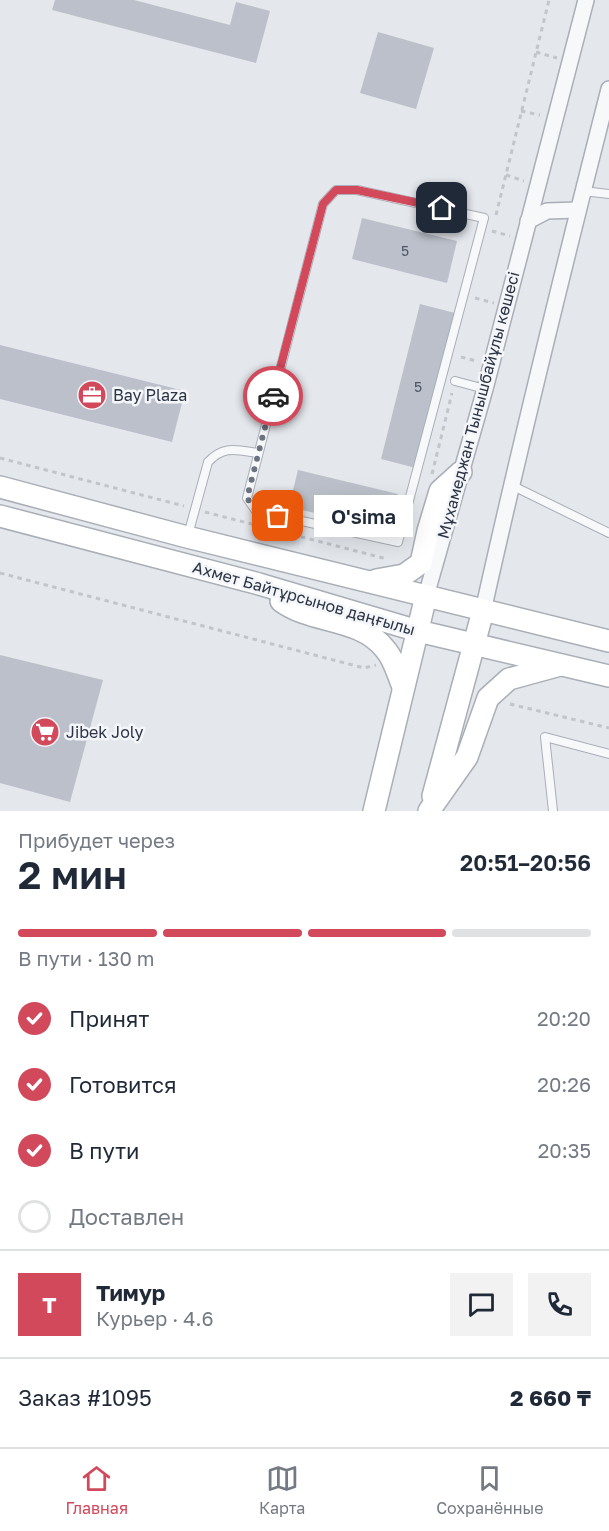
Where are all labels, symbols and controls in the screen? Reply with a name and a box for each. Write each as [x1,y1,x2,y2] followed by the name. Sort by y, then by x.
[416,182,467,233] pin
[425,191,458,224] icon: home
[401,242,409,259] house number: 5
[433,269,523,541] street label: Мұхамеджан Тынышбайұлы көшесі
[243,366,303,426] courier
[414,378,422,395] house number: 5
[76,379,108,411] office icon: Bay Plaza
[257,380,290,413] icon: car
[113,385,187,405] place label: Bay Plaza
[252,490,303,541] pin
[314,495,413,537] callout: O'sima
[261,499,294,532] icon: bag
[331,504,396,528] text: O'sima
[190,557,418,639] street label: Ахмет Байтұрсынов даңғылы
[29,716,61,748] supermarket icon: Jibek Joly
[66,722,144,742] place label: Jibek Joly
[18,828,175,852] text: Прибудет через
[460,849,591,876] text: 20:51–20:56
[18,851,127,898] text: 2 мин
[18,946,155,970] text: В пути · 130 m
[18,1002,51,1035] icon: check
[69,1005,149,1032] text: Принят
[537,1006,591,1030] text: 20:20
[18,1068,51,1101] icon: check
[69,1071,177,1098] text: Готовится
[537,1072,591,1096] text: 20:26
[18,1134,51,1167] icon: check
[69,1137,139,1164] text: В пути
[538,1138,591,1162] text: 20:35
[69,1203,184,1230] text: Доставлен
[450,1273,513,1336] button: chat
[528,1273,591,1336] button: phone
[96,1279,165,1306] text: Тимур
[42,1291,57,1318] text: Т
[96,1306,214,1330] text: Курьер · 4.6
[18,1384,152,1411] text: Заказ #1095
[510,1384,591,1411] text: 2 660 ₸
[65,1462,128,1518] tab: Главная
[259,1462,305,1518] tab: Карта
[436,1462,544,1518] tab: Сохранённые

